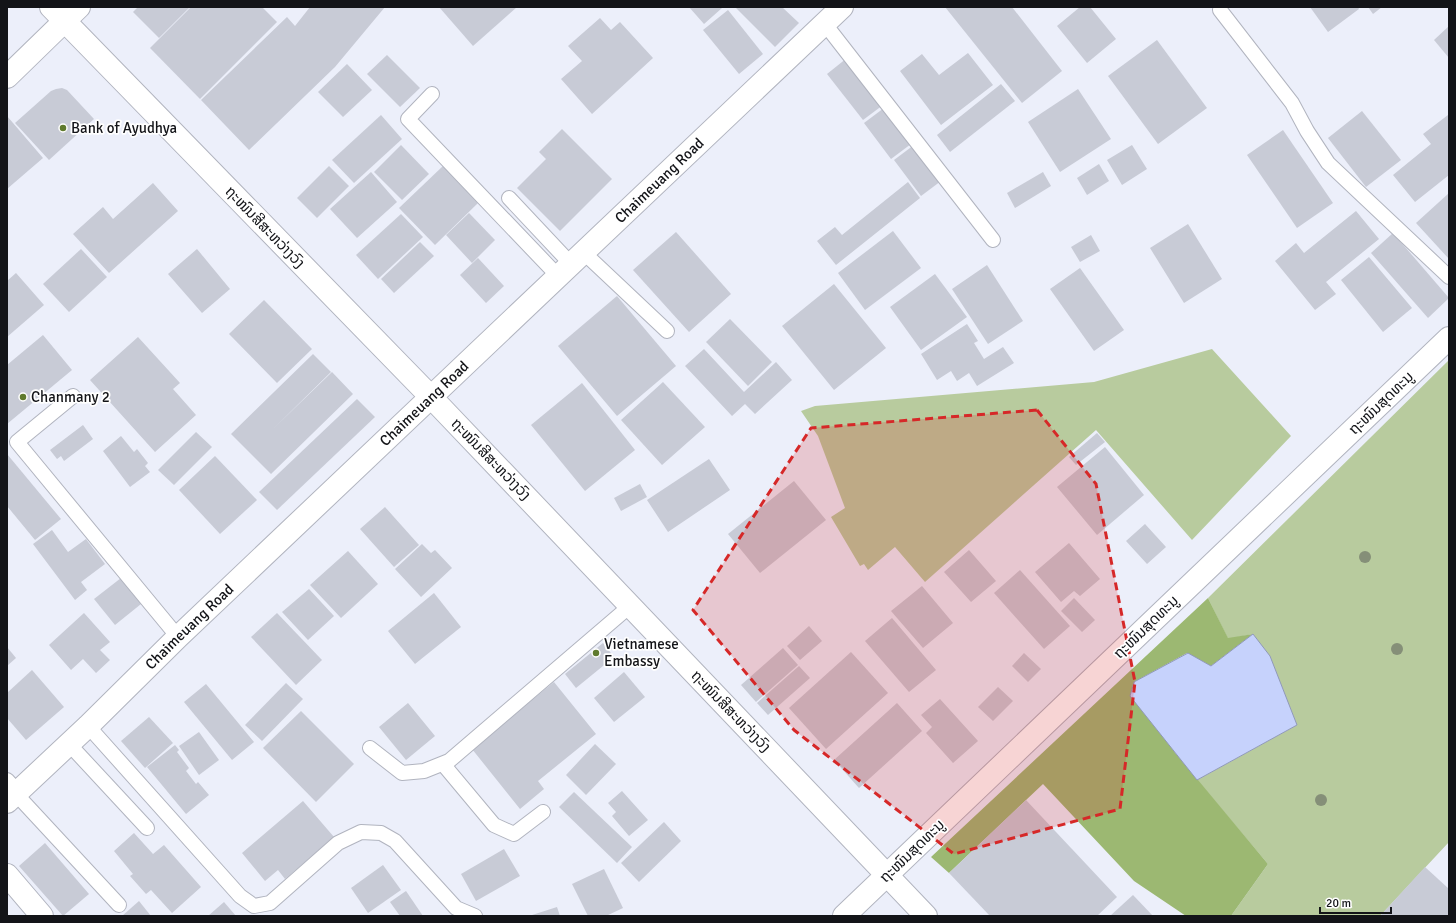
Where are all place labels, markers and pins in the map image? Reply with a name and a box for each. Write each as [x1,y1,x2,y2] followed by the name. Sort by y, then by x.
[71,119,177,137] place label: Bank of Ayudhya
[58,123,68,133] marker: Bank of Ayudhya
[31,388,110,406] place label: Chanmany 2
[18,392,28,402] marker: Chanmany 2
[604,635,679,670] place label: Vietnamese Embassy
[591,648,601,658] marker: Vietnamese Embassy

